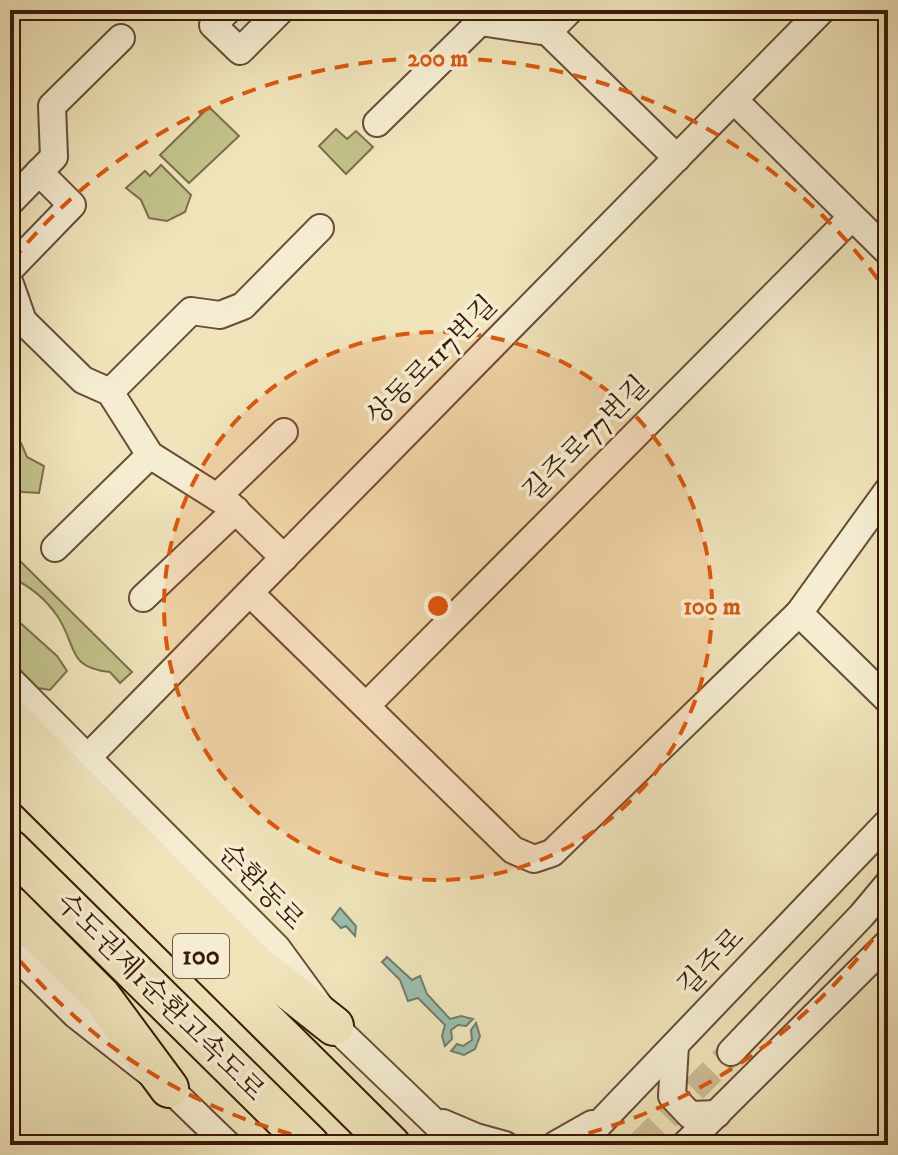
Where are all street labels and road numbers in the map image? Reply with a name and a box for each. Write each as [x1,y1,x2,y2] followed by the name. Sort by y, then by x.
[359,288,505,434] street label: 상동로117번길
[515,368,657,510] street label: 길주로77번길
[211,836,311,938] street label: 순환동로
[48,885,272,1109] street label: 수도권제1순환고속도로
[670,921,752,1003] street label: 길주로
[173,934,229,978] road number: 100

